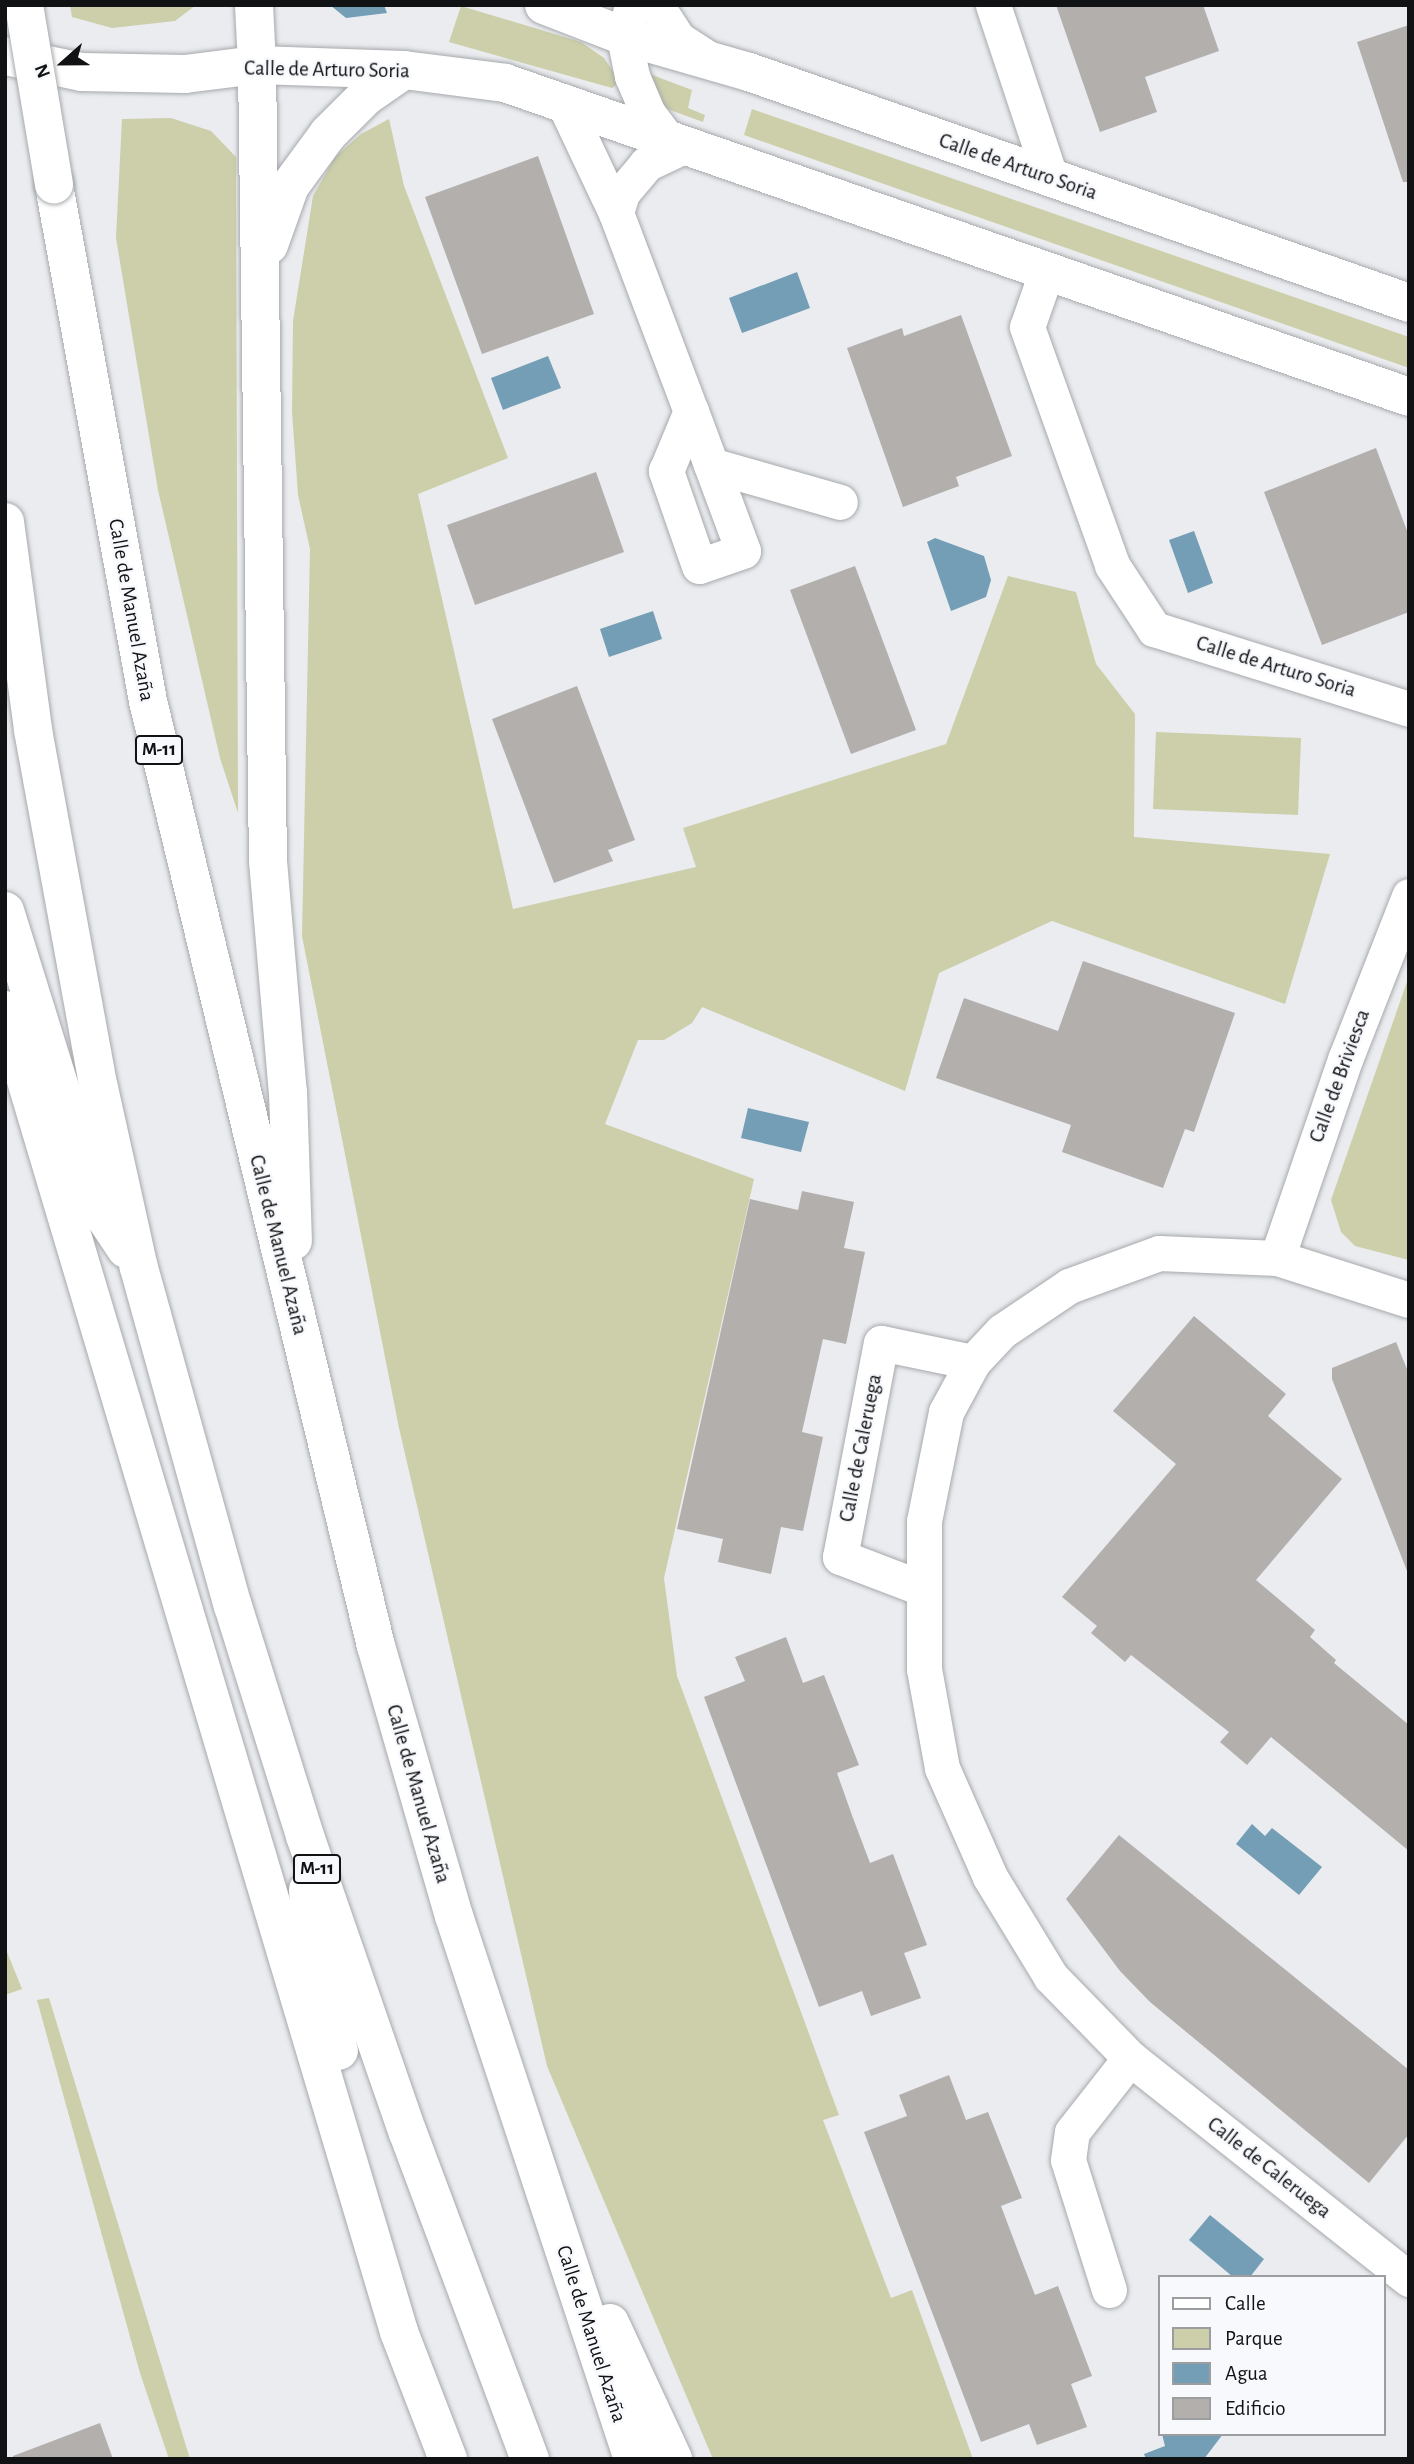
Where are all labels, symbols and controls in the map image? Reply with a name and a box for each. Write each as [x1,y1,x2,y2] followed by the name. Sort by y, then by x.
[28,28,98,98] north arrow
[244,56,410,84] street label: Calle de Arturo Soria
[32,61,54,80] text: N
[936,128,1100,206] street label: Calle de Arturo Soria
[103,517,159,703] street label: Calle de Manuel Azaña
[1193,631,1359,703] street label: Calle de Arturo Soria
[134,734,184,765] road number: M-11
[1304,1006,1376,1146] street label: Calle de Briviesca
[243,1152,313,1338] street label: Calle de Manuel Azaña
[834,1372,888,1524] street label: Calle de Caleruega
[380,1702,456,1886] street label: Calle de Manuel Azaña
[292,1854,342,1884] road number: M-11
[1202,2112,1336,2224] street label: Calle de Caleruega
[550,2242,632,2426] street label: Calle de Manuel Azaña
[1158,2275,1386,2436] legend
[1225,2293,1266,2314] text: Calle
[1225,2328,1283,2349] text: Parque
[1225,2363,1268,2384] text: Agua
[1225,2398,1286,2419] text: Edificio

